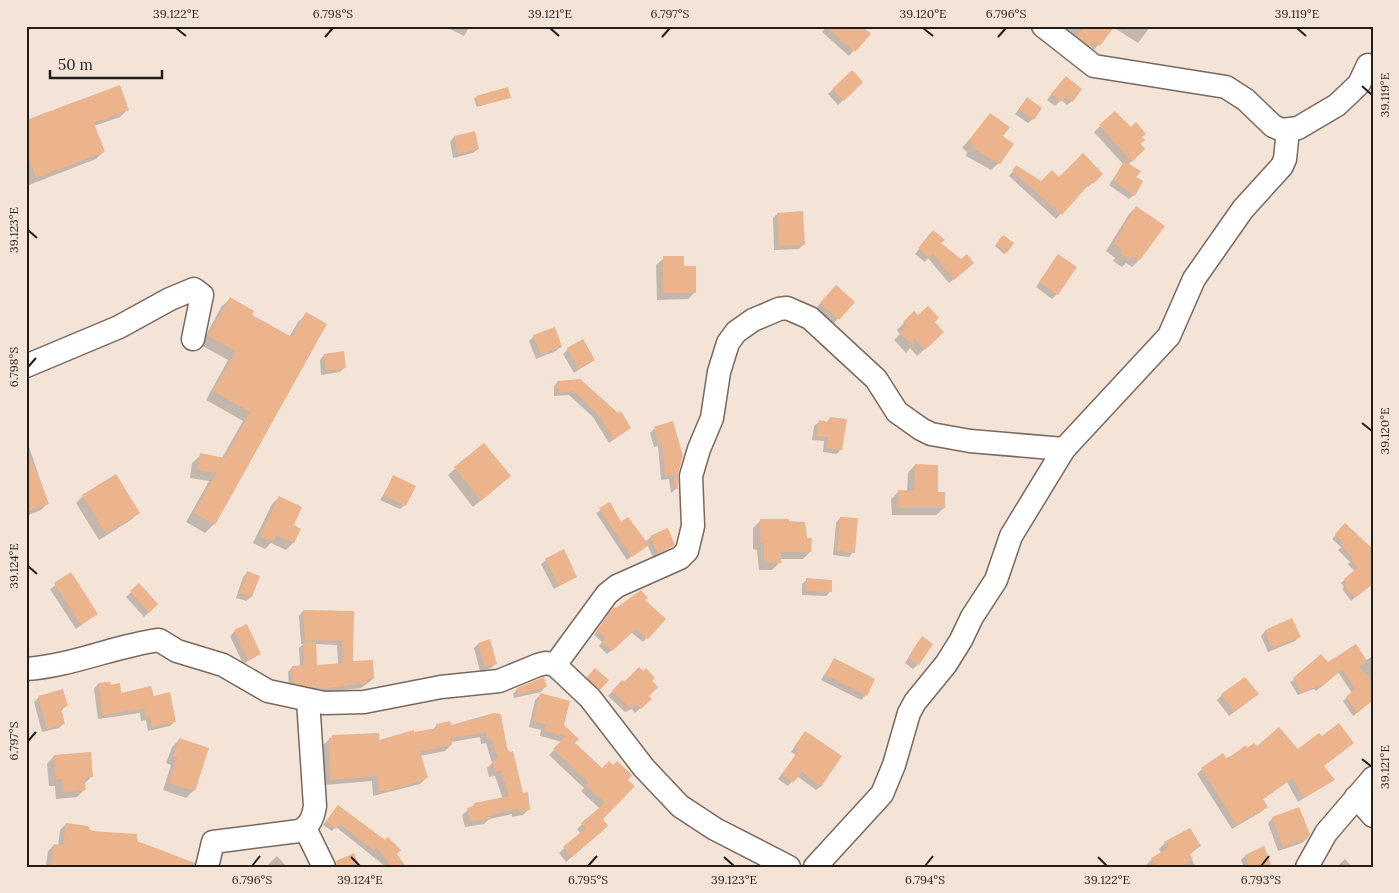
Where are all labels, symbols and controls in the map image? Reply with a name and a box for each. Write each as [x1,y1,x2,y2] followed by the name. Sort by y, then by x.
[153,6,199,21] text: 39.122°E
[313,6,353,21] text: 6.798°S
[528,6,572,21] text: 39.121°E
[651,6,690,21] text: 6.797°S
[900,6,946,21] text: 39.120°E
[986,6,1026,21] text: 6.796°S
[1275,6,1319,21] text: 39.119°E
[50,48,162,80] scale bar
[58,55,93,74] text: 50 m
[1377,73,1392,117] text: 39.119°E
[6,207,21,253] text: 39.123°E
[6,347,21,387] text: 6.798°S
[1377,408,1392,454] text: 39.120°E
[6,543,21,589] text: 39.124°E
[6,721,21,760] text: 6.797°S
[1377,745,1392,789] text: 39.121°E
[232,872,272,887] text: 6.796°S
[337,872,383,887] text: 39.124°E
[568,872,608,887] text: 6.795°S
[711,872,757,887] text: 39.123°E
[905,872,945,887] text: 6.794°S
[1084,872,1130,887] text: 39.122°E
[1241,872,1281,887] text: 6.793°S

